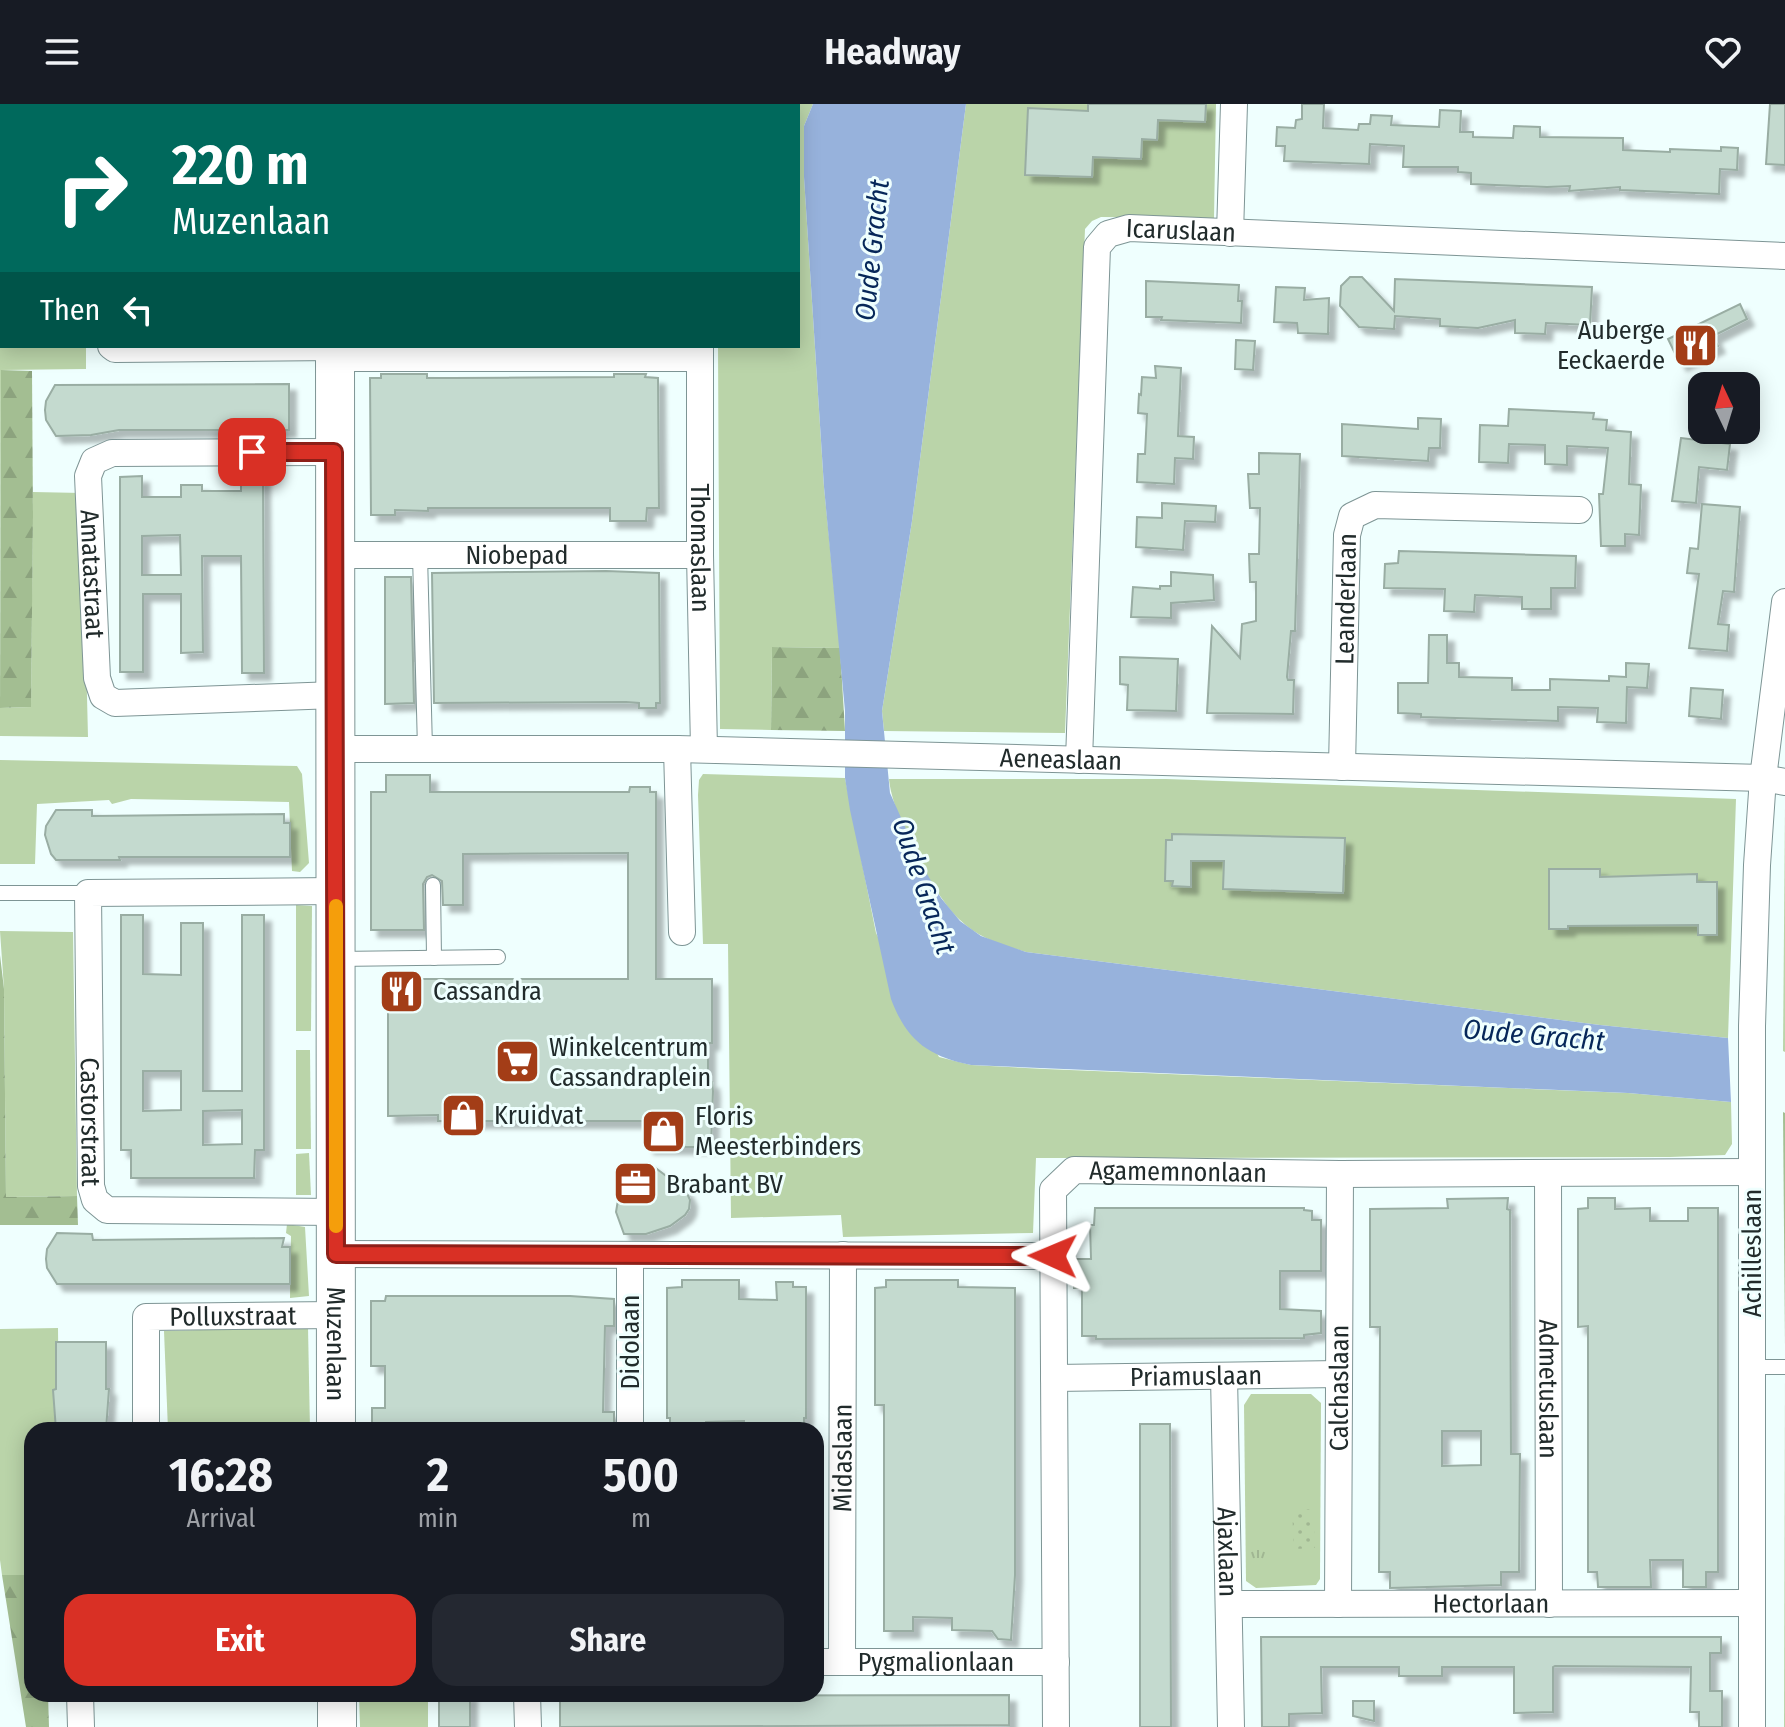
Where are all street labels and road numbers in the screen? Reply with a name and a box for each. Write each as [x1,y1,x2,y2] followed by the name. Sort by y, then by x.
[1125,212,1236,248] street label: Icaruslaan
[685,484,717,613] street label: Thomaslaan
[74,509,111,640] street label: Amatastraat
[1329,533,1363,665] street label: Leanderlaan
[465,540,569,571] street label: Niobepad
[999,742,1122,776] street label: Aeneaslaan
[74,1057,107,1187] street label: Castorstraat
[1089,1155,1267,1188] street label: Agamemnonlaan
[1737,1189,1768,1317] street label: Achilleslaan
[320,1287,351,1401] street label: Muzenlaan
[615,1294,646,1390] street label: Didolaan
[169,1300,297,1332] street label: Polluxstraat
[1533,1319,1564,1459] street label: Admetuslaan
[1323,1325,1355,1451] street label: Calchaslaan
[1130,1360,1262,1392] street label: Priamuslaan
[827,1404,858,1512] street label: Midaslaan
[1211,1507,1244,1597] street label: Ajaxlaan
[1433,1588,1549,1619] street label: Hectorlaan
[858,1647,1014,1678] street label: Pygmalionlaan

